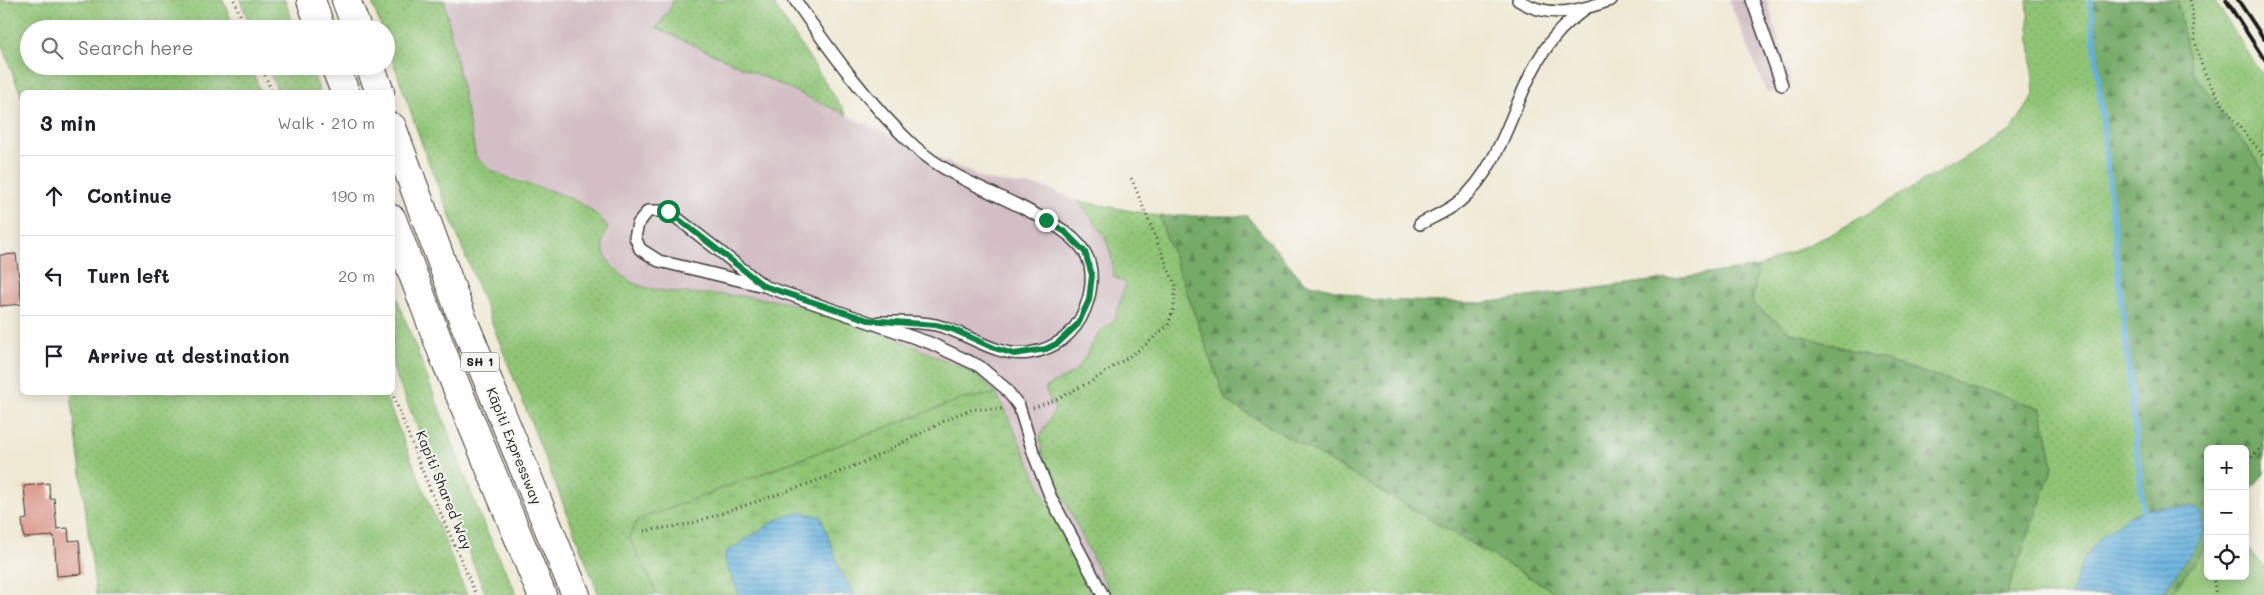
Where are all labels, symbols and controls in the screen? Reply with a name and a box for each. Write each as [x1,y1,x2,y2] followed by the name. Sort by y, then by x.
[20,20,395,75] search box
[38,34,66,62] icon: search
[78,35,194,60] text: Search here
[40,109,96,136] text: 3 min
[277,112,375,133] text: Walk · 210 m
[40,182,68,210] icon: ahead
[87,183,172,208] text: Continue
[331,185,375,206] text: 190 m
[657,200,680,223] route start
[1035,209,1058,232] route end
[40,262,68,290] icon: left
[87,263,170,288] text: Turn left
[338,265,375,286] text: 20 m
[40,342,68,370] icon: arrive
[87,343,290,368] text: Arrive at destination
[461,352,499,372] road number: SH 1
[482,384,547,507] street label: Kāpiti Expressway
[412,427,477,552] street label: Kapiti Shared Way
[2204,445,2249,580] map controls
[2204,445,2249,490] button: +
[2204,490,2249,535] button: −
[2204,535,2249,580] button: locate

